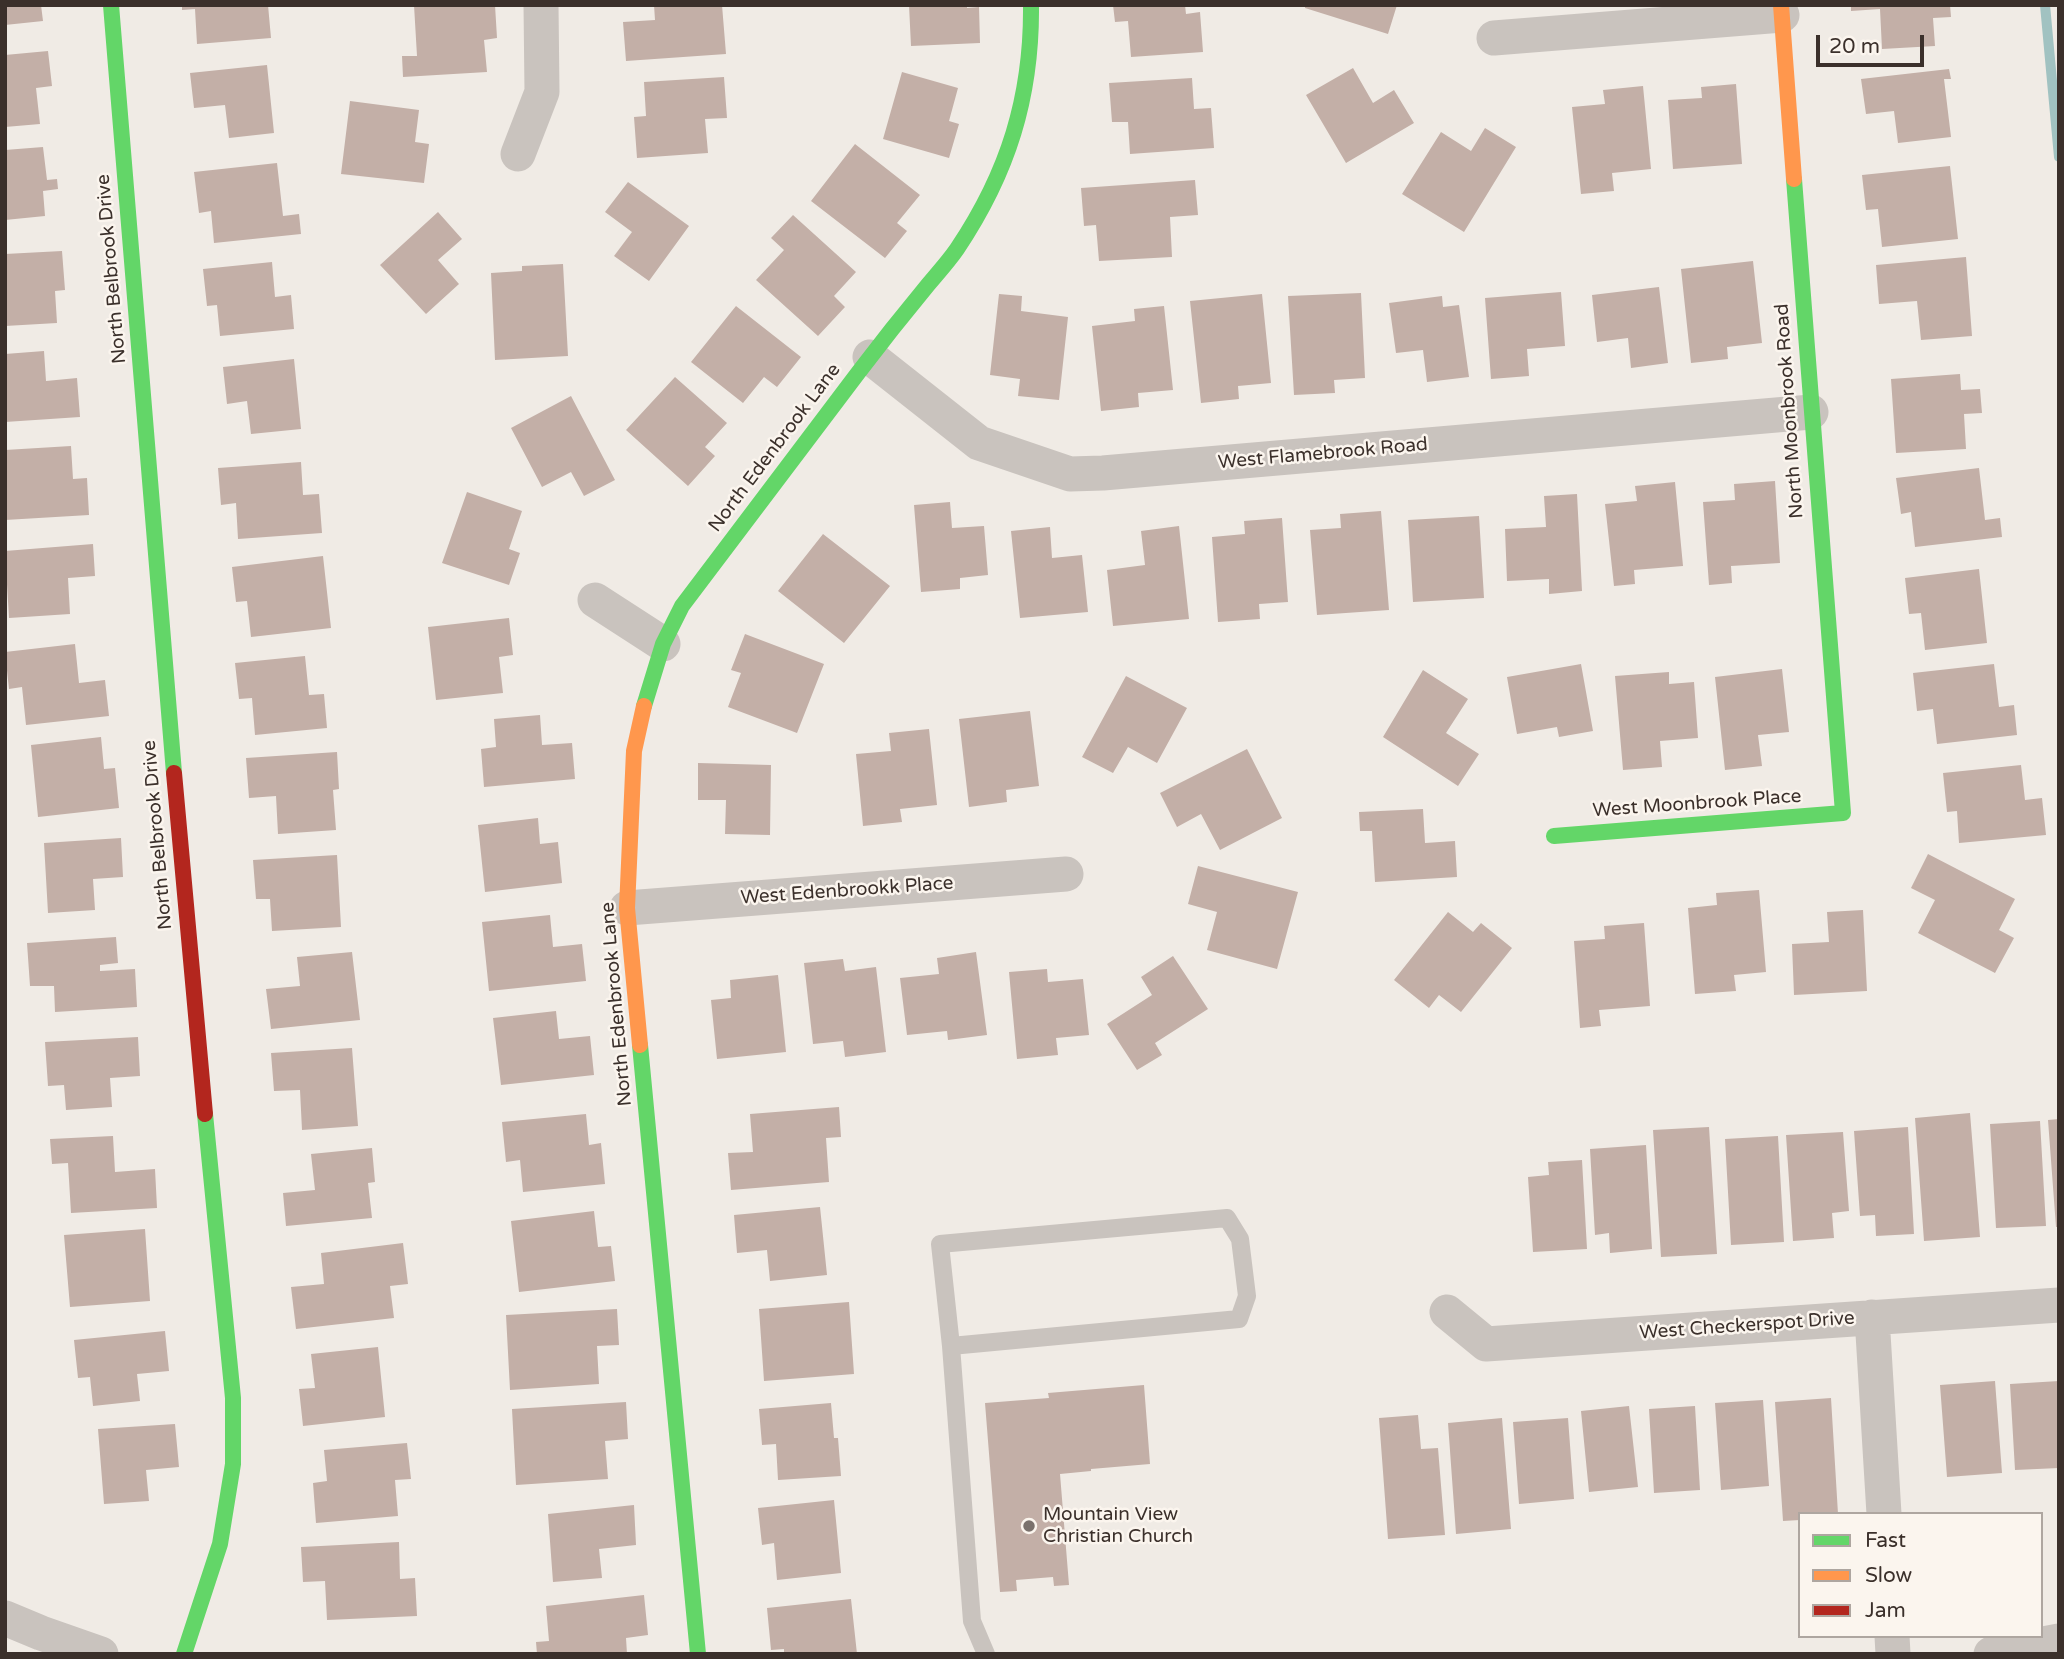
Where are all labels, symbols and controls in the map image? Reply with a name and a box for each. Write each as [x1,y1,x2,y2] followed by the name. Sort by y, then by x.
[1819,21,1927,65] scale bar
[1829,34,1880,59] text: 20 m
[92,173,132,365] street label: North Belbrook Drive
[1771,303,1809,519] street label: North Moonbrook Road
[704,359,846,537] street label: North Edenbrook Lane
[1217,433,1429,475] street label: West Flamebrook Road
[138,739,178,931] street label: North Belbrook Drive
[1592,785,1802,823] street label: West Moonbrook Place
[740,872,954,910] street label: West Edenbrookk Place
[597,901,637,1107] street label: North Edenbrook Lane
[1639,1307,1855,1345] street label: West Checkerspot Drive
[1043,1504,1193,1548] place label: Mountain View Christian Church
[1798,1512,2043,1638] legend
[1021,1518,1037,1534] marker: Mountain View Christian Church
[1865,1528,1906,1553] text: Fast
[1865,1563,1912,1588] text: Slow
[1865,1598,1906,1623] text: Jam

